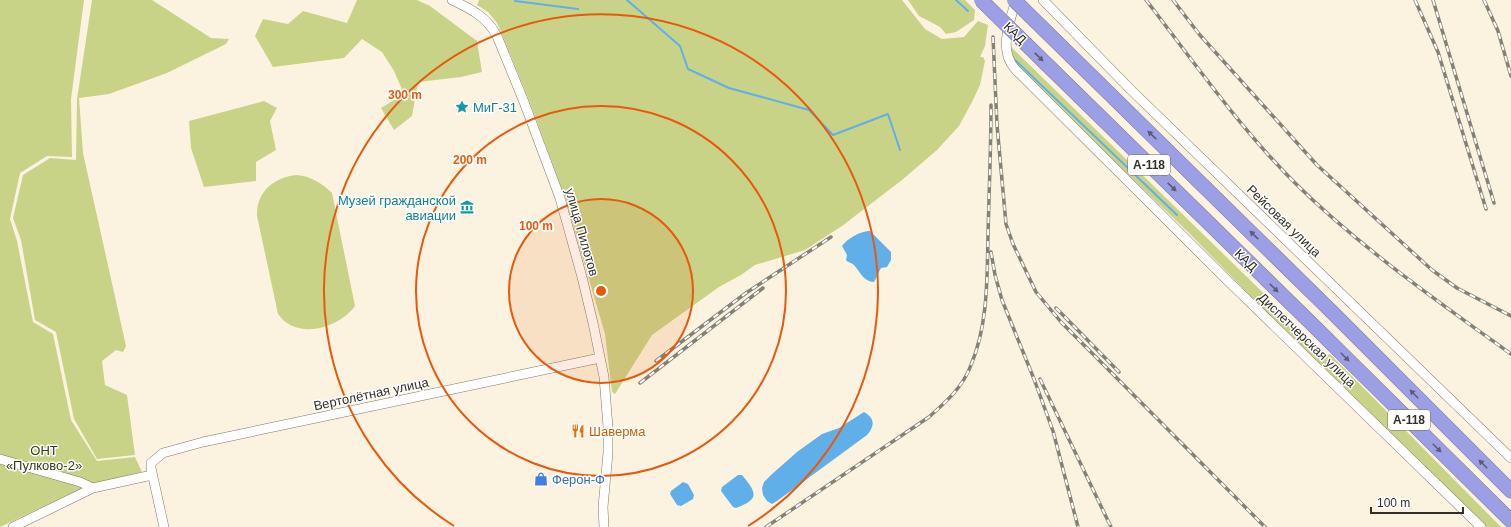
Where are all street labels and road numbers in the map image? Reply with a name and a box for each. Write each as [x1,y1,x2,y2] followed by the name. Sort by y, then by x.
[1001,19,1030,47] street label: КАД
[1128,155,1170,175] road number: А-118
[1244,182,1325,261] street label: Рейсовая улица
[562,186,602,278] street label: улица Пилотов
[1232,246,1261,274] street label: КАД
[1255,290,1359,391] street label: Диспетчерская улица
[312,374,431,414] street label: Вертолётная улица
[1388,410,1430,430] road number: А-118

